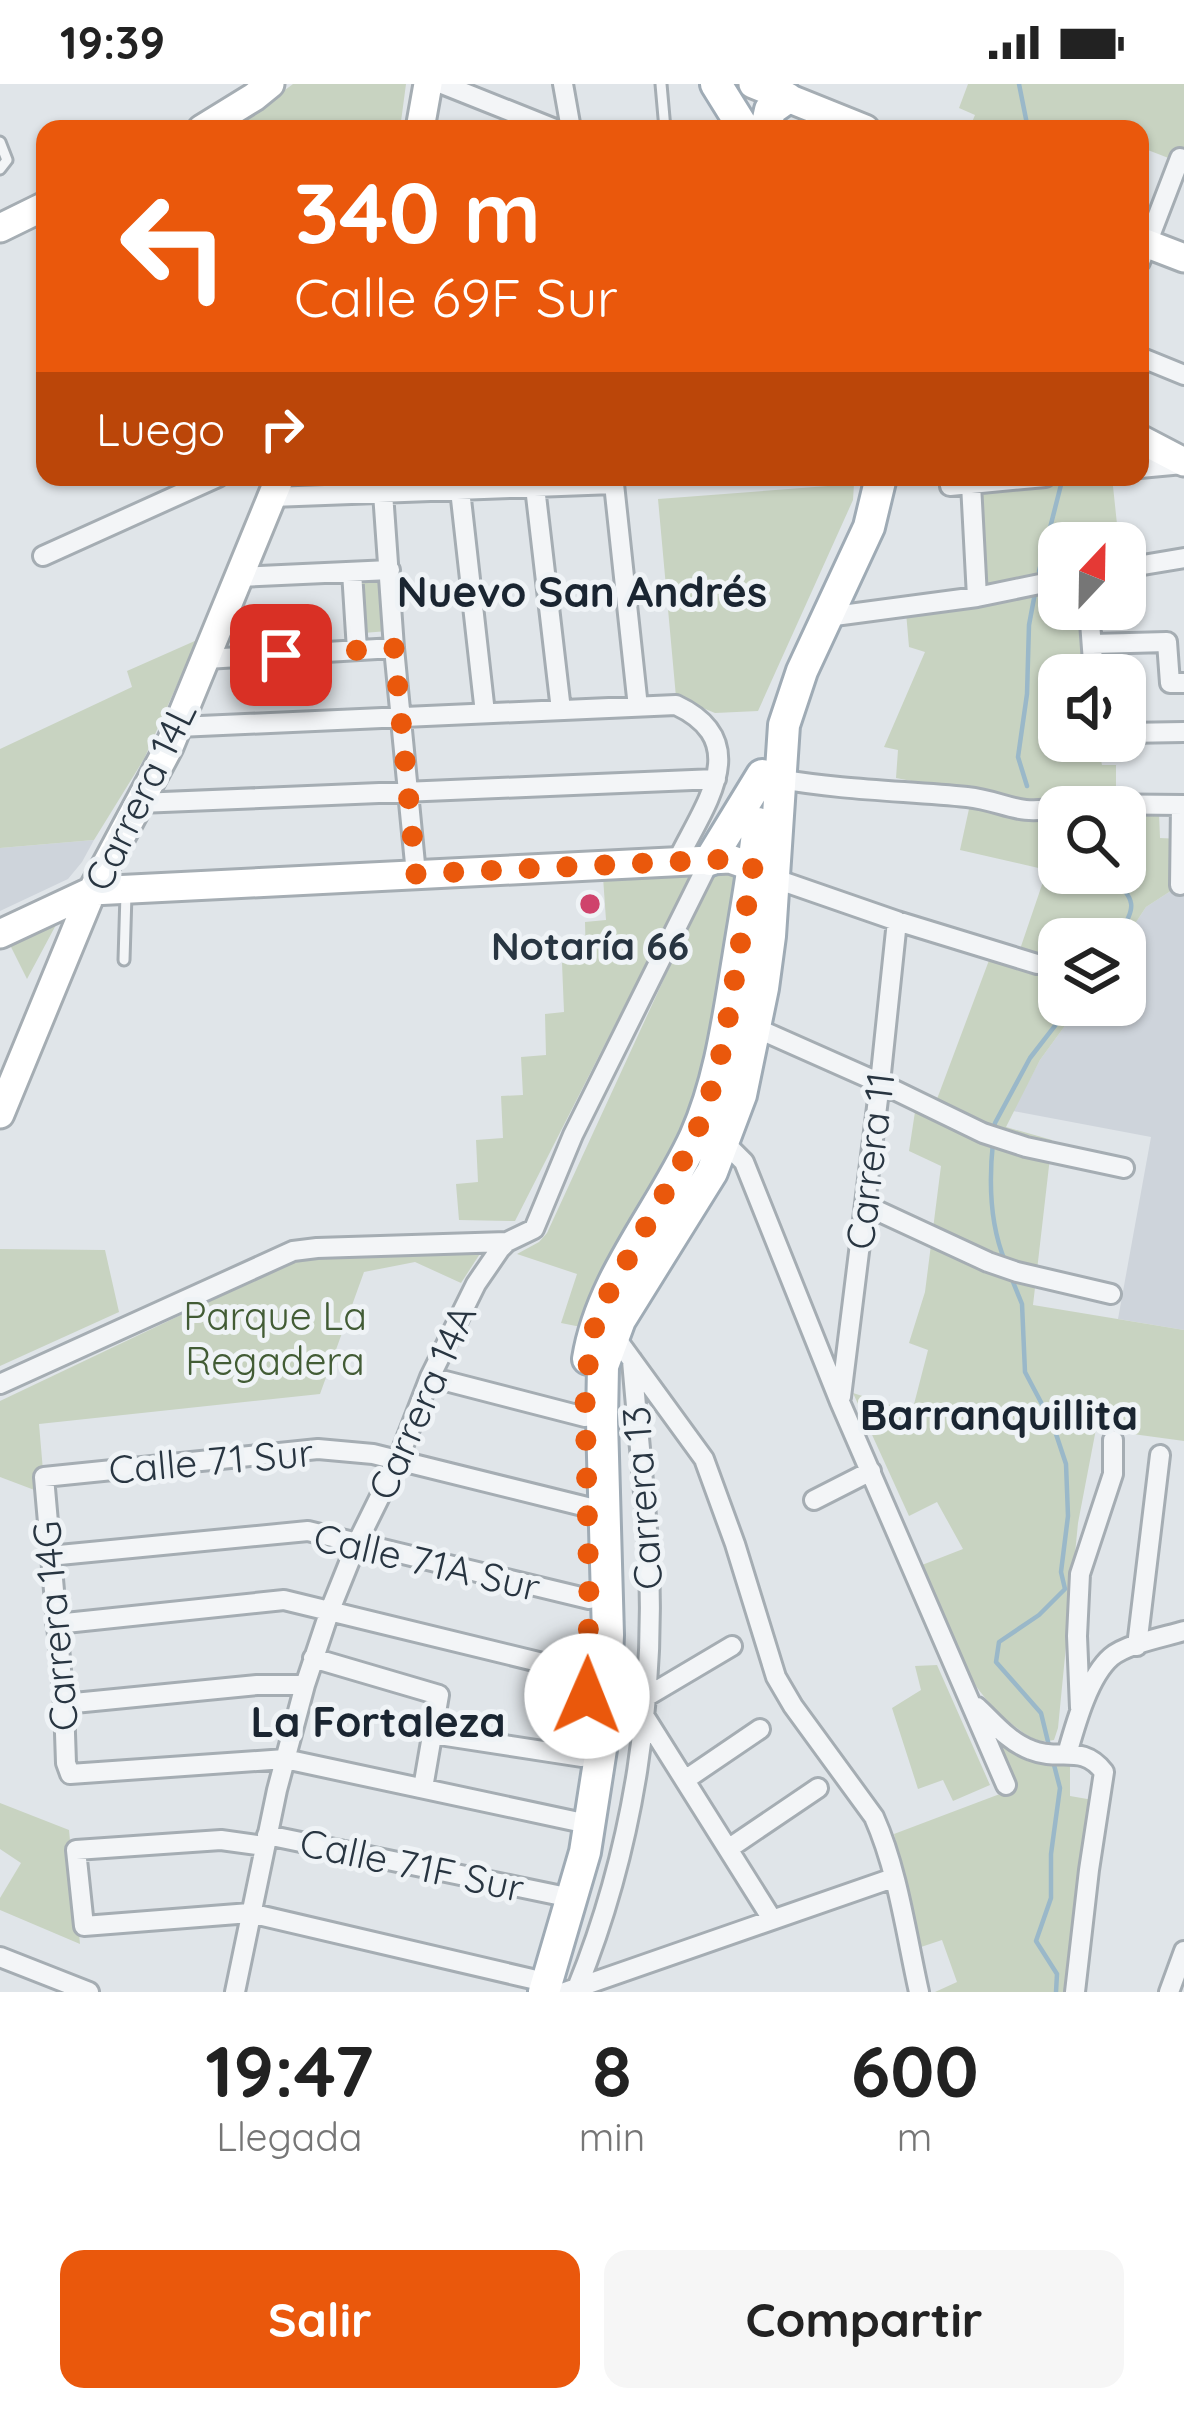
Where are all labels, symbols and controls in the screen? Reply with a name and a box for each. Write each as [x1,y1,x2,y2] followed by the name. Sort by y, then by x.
[60,14,165,70] text: 19:39
[294,159,541,264] text: 340 m
[96,168,252,324] icon: left
[294,263,618,331] text: Calle 69F Sur
[249,396,315,462] icon: right
[96,401,225,457] text: Luego
[1038,522,1146,630] north arrow
[1038,522,1146,1026] map controls
[397,565,767,618] district label: Nuevo San Andrés
[230,604,332,706] pin
[248,622,314,688] icon: arrive
[1038,654,1146,762] button: sound
[73,693,206,898] street label: Carrera 14L
[1038,786,1146,894] button: search
[577,891,603,917] marker: Notaría 66
[1038,918,1146,1026] button: layers
[491,921,689,970] place label: Notaría 66
[834,1070,905,1252] street label: Carrera 11
[183,1291,367,1385] park label: Parque La Regadera
[357,1296,486,1507] street label: Carrera 14A
[860,1388,1138,1441] district label: Barranquillita
[611,1405,672,1592] street label: Carrera 13
[107,1427,315,1494] street label: Calle 71 Sur
[309,1512,545,1611] street label: Calle 71A Sur
[21,1519,88,1733] street label: Carrera 14G
[524,1633,650,1759] position arrow
[250,1695,506,1748] district label: La Fortaleza
[296,1817,528,1912] street label: Calle 71F Sur
[205,2025,374,2115] text: 19:47
[592,2025,632,2115] text: 8
[850,2025,979,2115] text: 600
[216,2112,362,2161] text: Llegada
[579,2112,645,2161] text: min
[897,2112,932,2161] text: m
[60,2250,580,2388] button: Salir
[604,2250,1124,2388] button: Compartir

